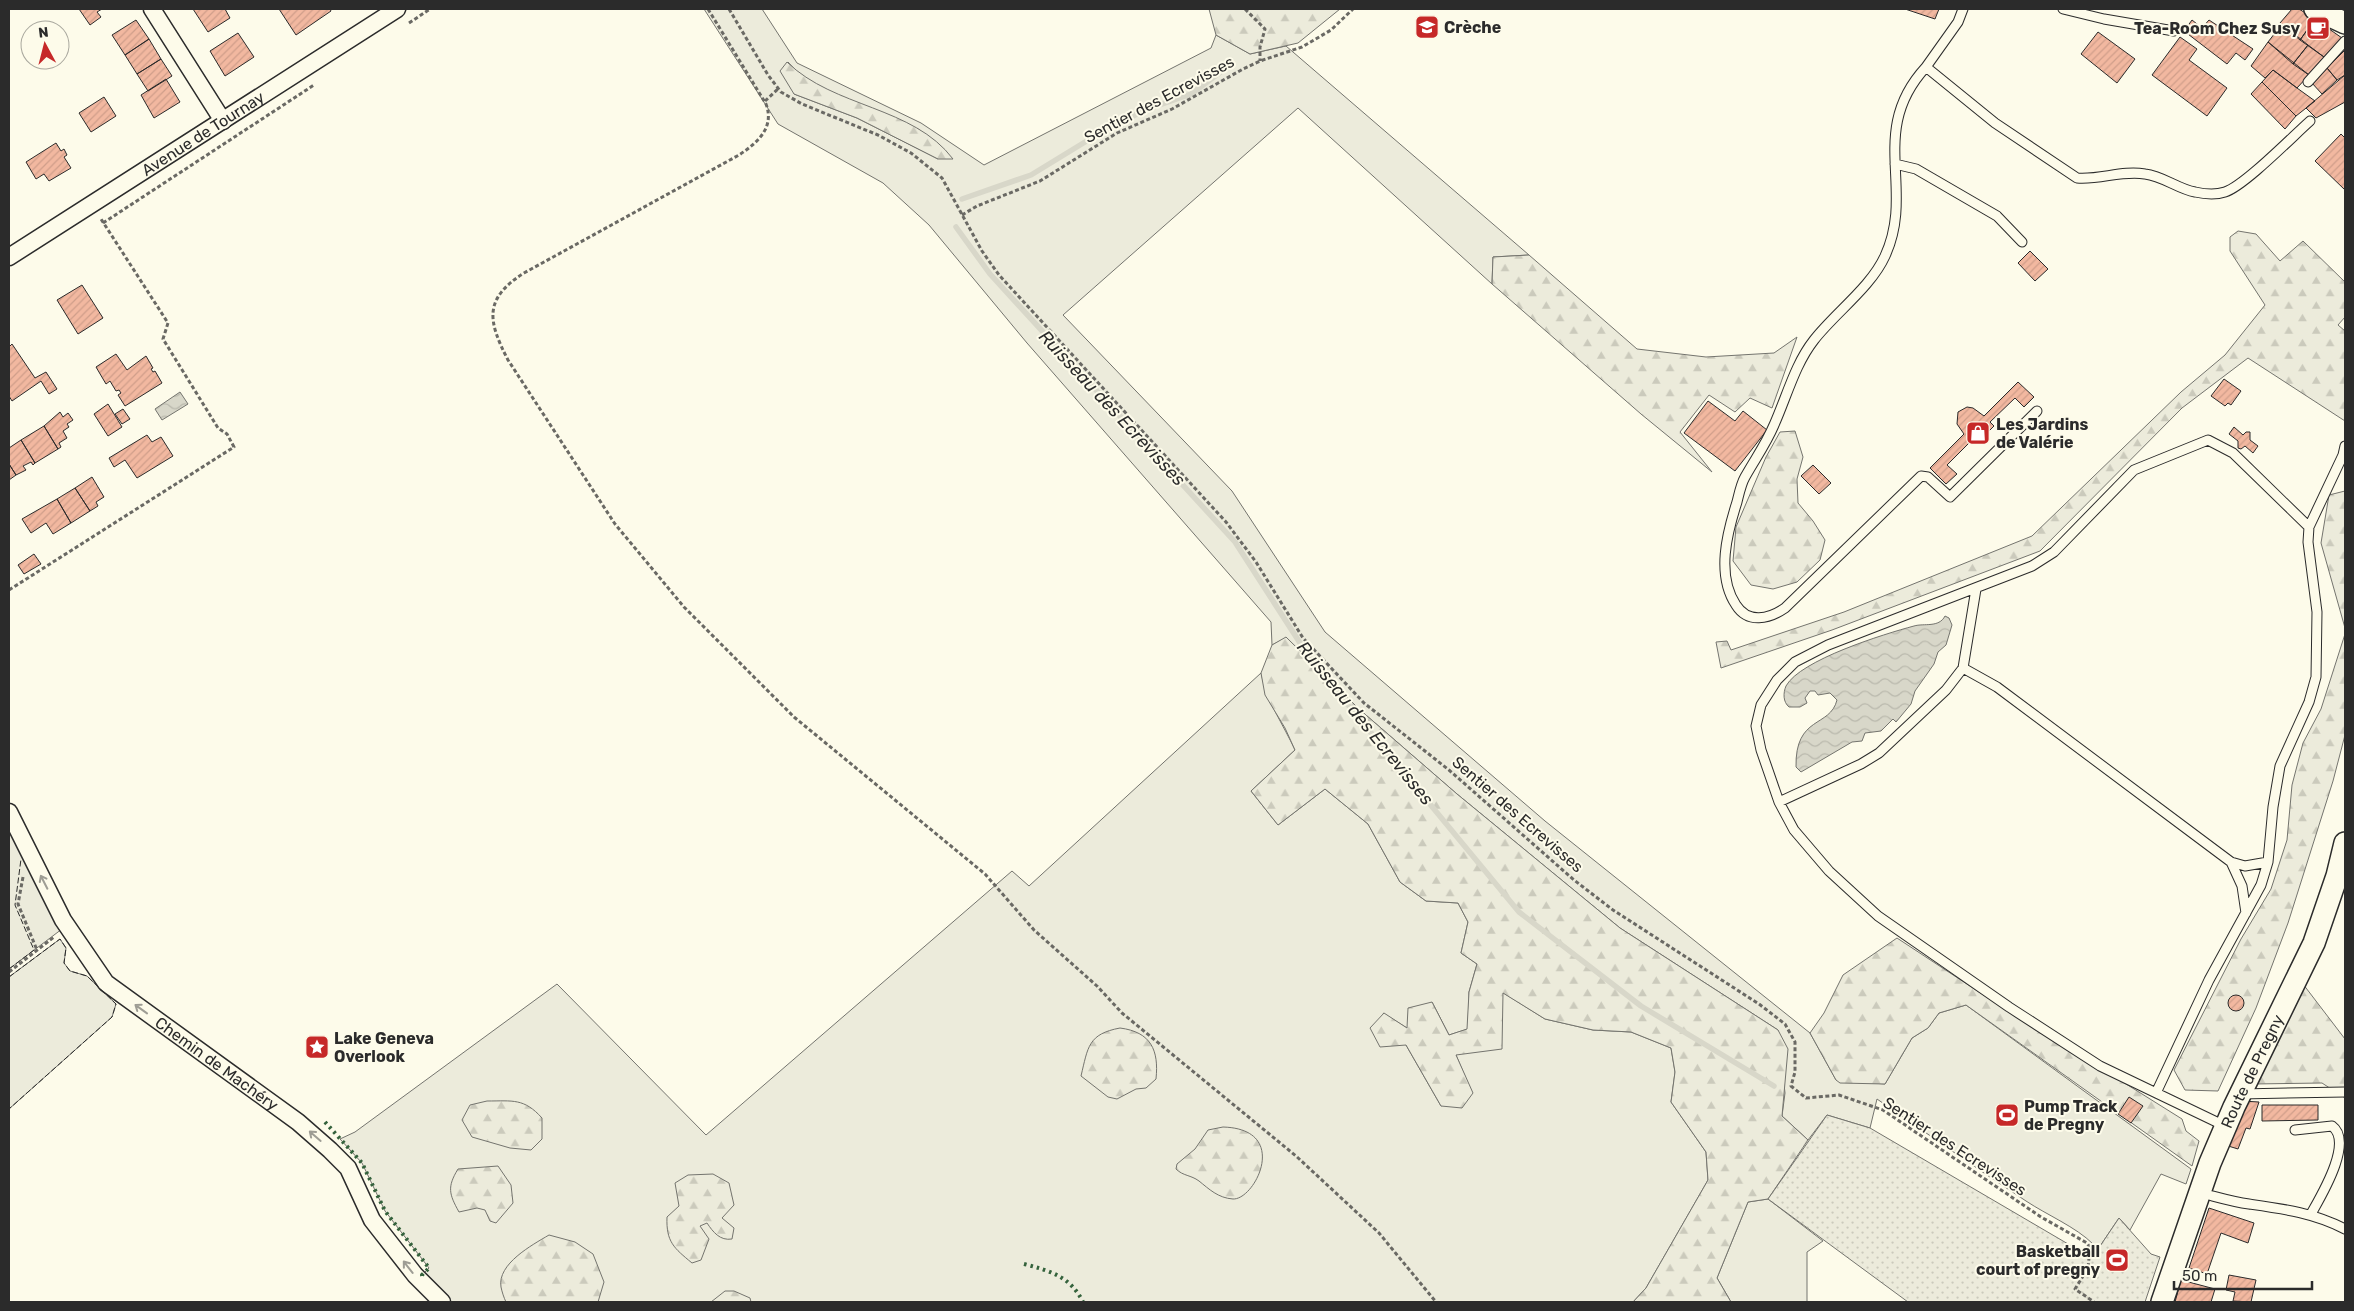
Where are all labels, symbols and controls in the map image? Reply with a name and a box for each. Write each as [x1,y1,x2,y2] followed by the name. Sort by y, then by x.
[1414,14,1440,40] school or university icon: Crèche
[2305,15,2331,41] cafe icon: Tea-Room Chez Susy
[1444,18,1501,37] place label: Crèche
[2134,19,2300,38] place label: Tea-Room Chez Susy
[20,20,70,70] north arrow
[37,24,50,42] text: N
[1081,52,1237,147] street label: Sentier des Ecrevisses
[138,87,268,180] street label: Avenue de Tournay
[1034,326,1190,490] water label: Ruisseau des Ecrevisses
[1996,415,2089,452] place label: Les Jardins de Valérie
[1965,420,1991,446] shop icon: Les Jardins de Valérie
[1292,637,1438,809] water label: Ruisseau des Ecrevisses
[1448,752,1587,876] street label: Sentier des Ecrevisses
[39,875,48,890] one-way arrow
[134,1004,148,1014] one-way arrow
[2217,1011,2288,1131] street label: Route de Pregny
[151,1013,282,1115] street label: Chemin de Machéry
[334,1029,434,1066] place label: Lake Geneva Overlook
[304,1034,330,1060] place icon: Lake Geneva Overlook
[1880,1093,2030,1200] street label: Sentier des Ecrevisses
[2024,1097,2118,1134] place label: Pump Track de Pregny
[1994,1102,2020,1128] sports icon: Pump Track de Pregny
[308,1130,321,1142] one-way arrow
[1976,1242,2100,1279] place label: Basketball court of pregny
[2104,1247,2130,1273] sports icon: Basketball court of pregny
[2174,1258,2312,1290] scale bar
[403,1260,414,1273] one-way arrow
[2182,1267,2217,1285] text: 50 m

